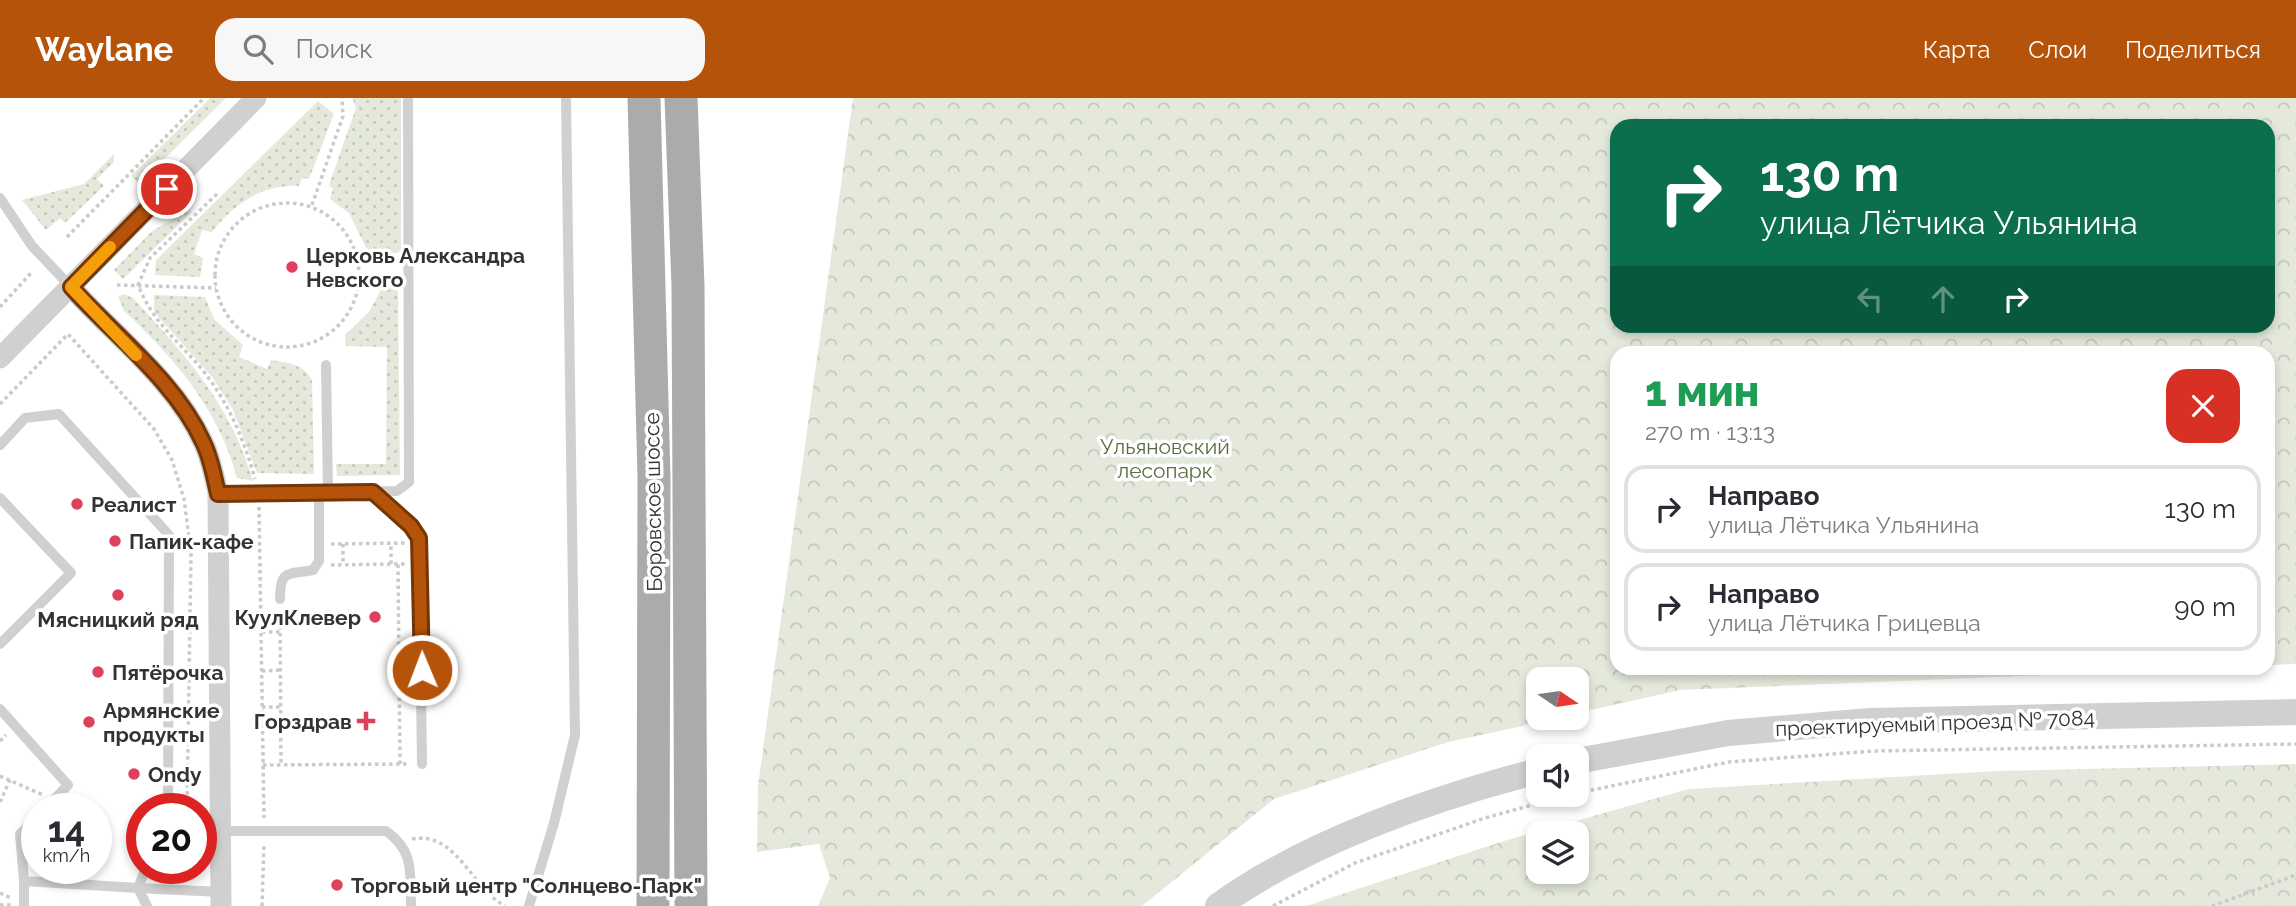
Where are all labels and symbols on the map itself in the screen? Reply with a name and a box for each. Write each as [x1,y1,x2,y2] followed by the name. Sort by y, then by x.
[137,159,197,219] pin
[306,243,525,292] place label: Церковь Александра Невского
[284,259,300,275] marker: Церковь Александра Невского
[639,412,667,592] street label: Боровское шоссе
[1100,434,1230,483] park label: Ульяновский лесопарк
[91,492,177,517] place label: Реалист
[69,496,85,512] marker: Реалист
[129,529,254,554] place label: Папик-кафе
[107,533,123,549] marker: Папик-кафе
[110,587,126,603] marker: Мясницкий ряд
[234,605,361,630] place label: КуулКлевер
[37,607,199,632] place label: Мясницкий ряд
[367,609,383,625] marker: КуулКлевер
[385,633,459,707] position arrow
[112,660,224,685] place label: Пятёрочка
[90,664,106,680] marker: Пятёрочка
[1526,667,1589,730] north arrow
[103,698,220,747] place label: Армянские продукты
[1775,705,2095,741] street label: проектируемый проезд № 7084
[254,709,352,734] place label: Горздрав
[358,713,374,729] marker: Горздрав
[81,714,97,730] marker: Армянские продукты
[148,762,202,787] place label: Ondy
[126,766,142,782] marker: Ondy
[126,793,217,884] speed limit sign: 20
[351,873,702,898] place label: Торговый центр "Солнцево-Парк"
[329,877,345,893] marker: Торговый центр "Солнцево-Парк"

